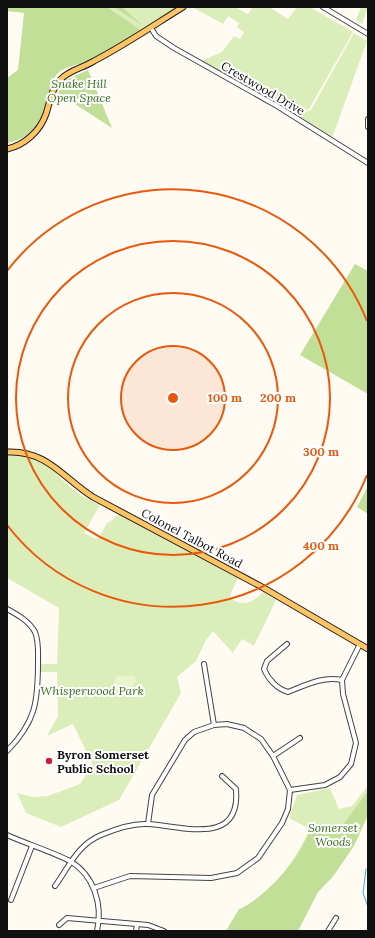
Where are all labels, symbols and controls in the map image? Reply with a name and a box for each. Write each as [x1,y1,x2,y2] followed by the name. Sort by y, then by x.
[218,58,308,118] street label: Crestwood Drive
[47,76,111,105] park label: Snake Hill Open Space
[208,390,242,405] text: 100 m
[260,390,296,405] text: 200 m
[166,391,180,405] centre of rings
[303,444,339,459] text: 300 m
[139,505,245,571] street label: Colonel Talbot Road
[303,538,339,553] text: 400 m
[40,683,144,698] park label: Whisperwood Park
[57,747,150,776] place label: Byron Somerset Public School
[44,756,54,766] marker: Byron Somerset Public School
[308,820,359,849] park label: Somerset Woods

